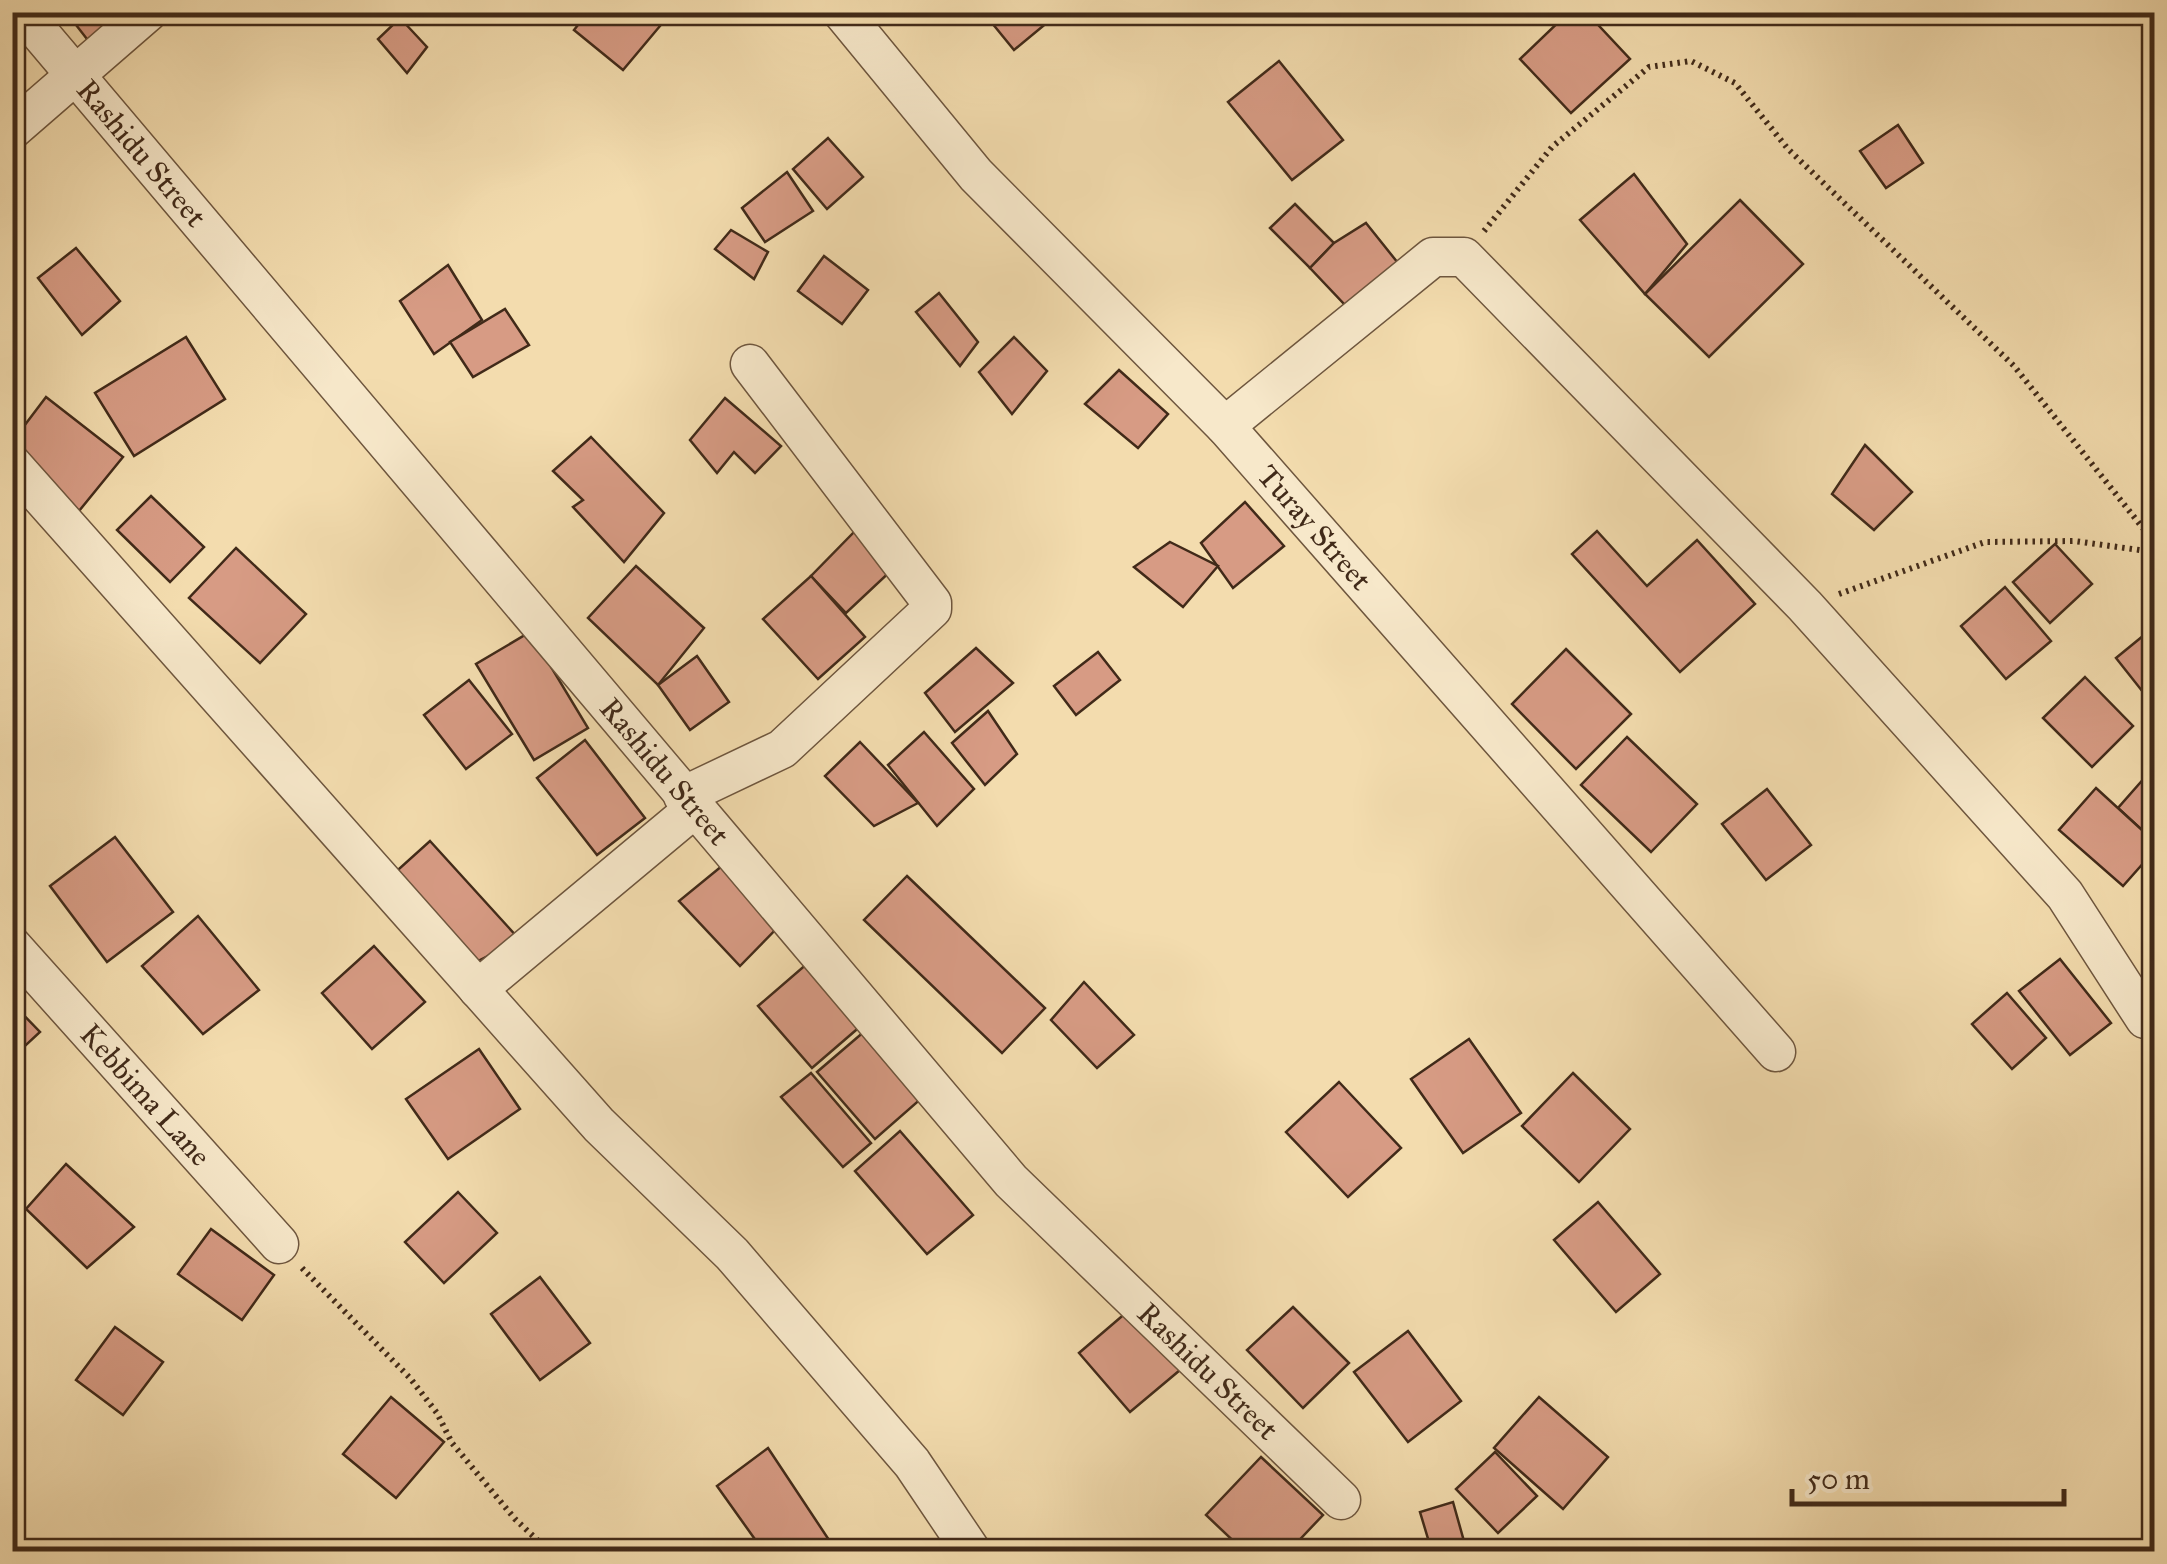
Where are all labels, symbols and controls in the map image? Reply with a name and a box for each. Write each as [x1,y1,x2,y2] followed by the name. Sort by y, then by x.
[69,72,214,234] street label: Rashidu Street
[1250,458,1379,598] street label: Turay Street
[592,691,737,853] street label: Rashidu Street
[72,1016,218,1174] street label: Kebbima Lane
[1130,1295,1286,1448] street label: Rashidu Street
[1792,1444,2064,1506] scale bar
[1807,1461,1870,1497] text: 50 m

